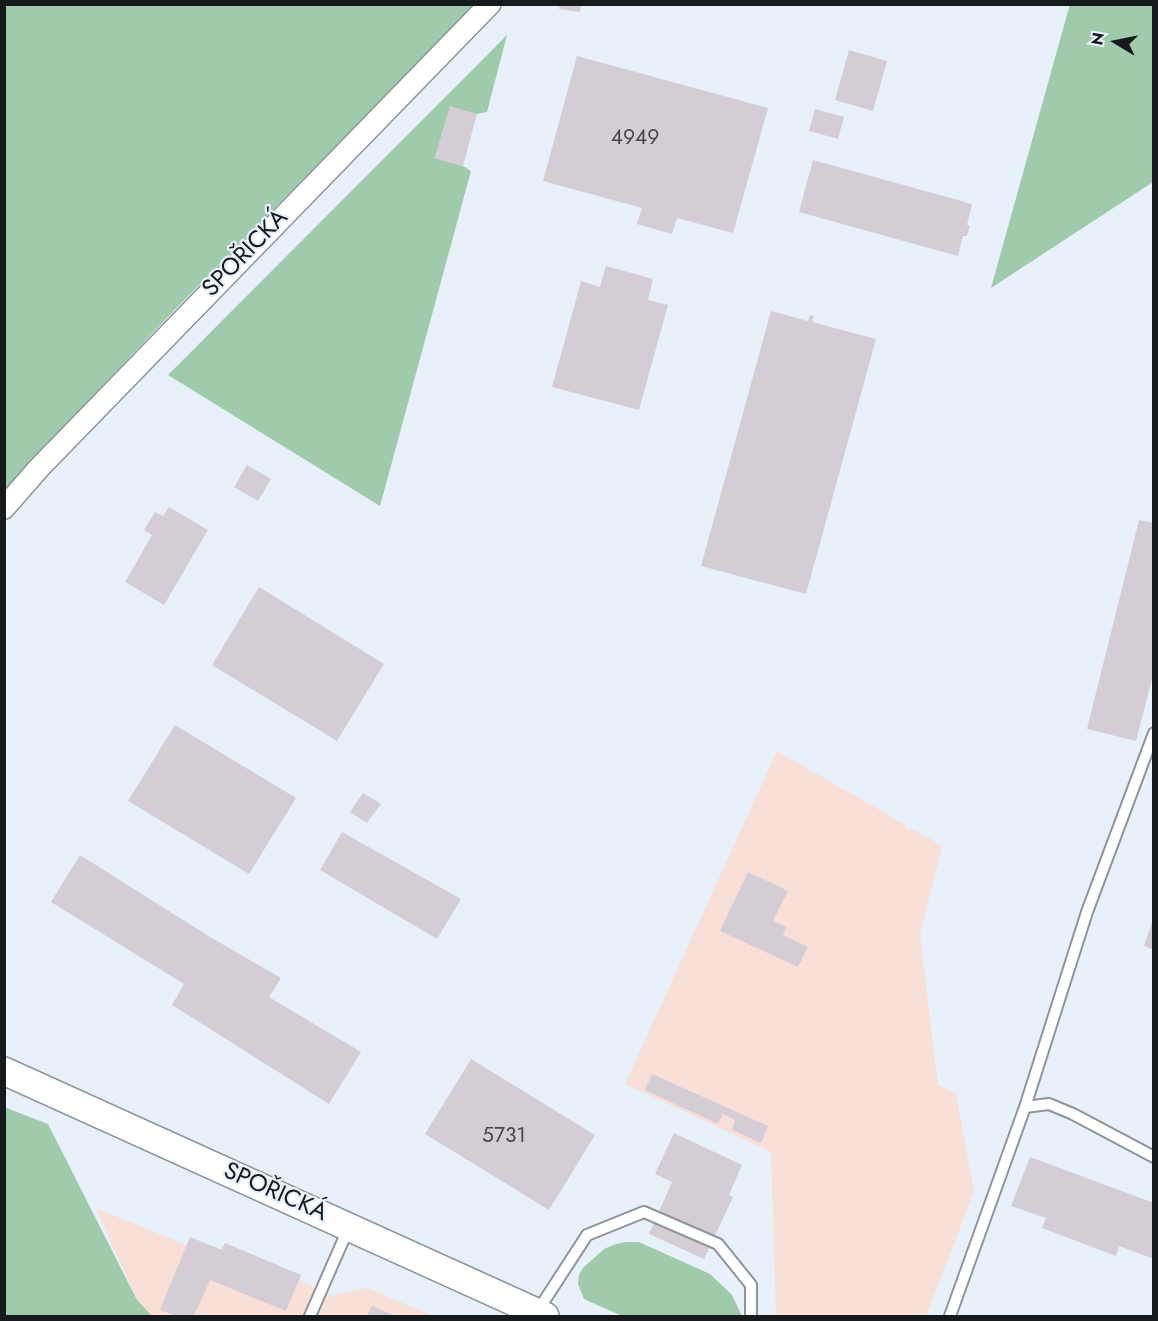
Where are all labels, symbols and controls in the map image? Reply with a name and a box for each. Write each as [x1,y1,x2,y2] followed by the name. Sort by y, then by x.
[1086,12,1146,72] north arrow
[1085,31,1110,47] text: N
[611,126,659,152] house number: 4949
[197,204,295,304] street label: SPOŘICKÁ
[482,1124,526,1150] house number: 5731
[219,1157,331,1229] street label: SPOŘICKÁ

